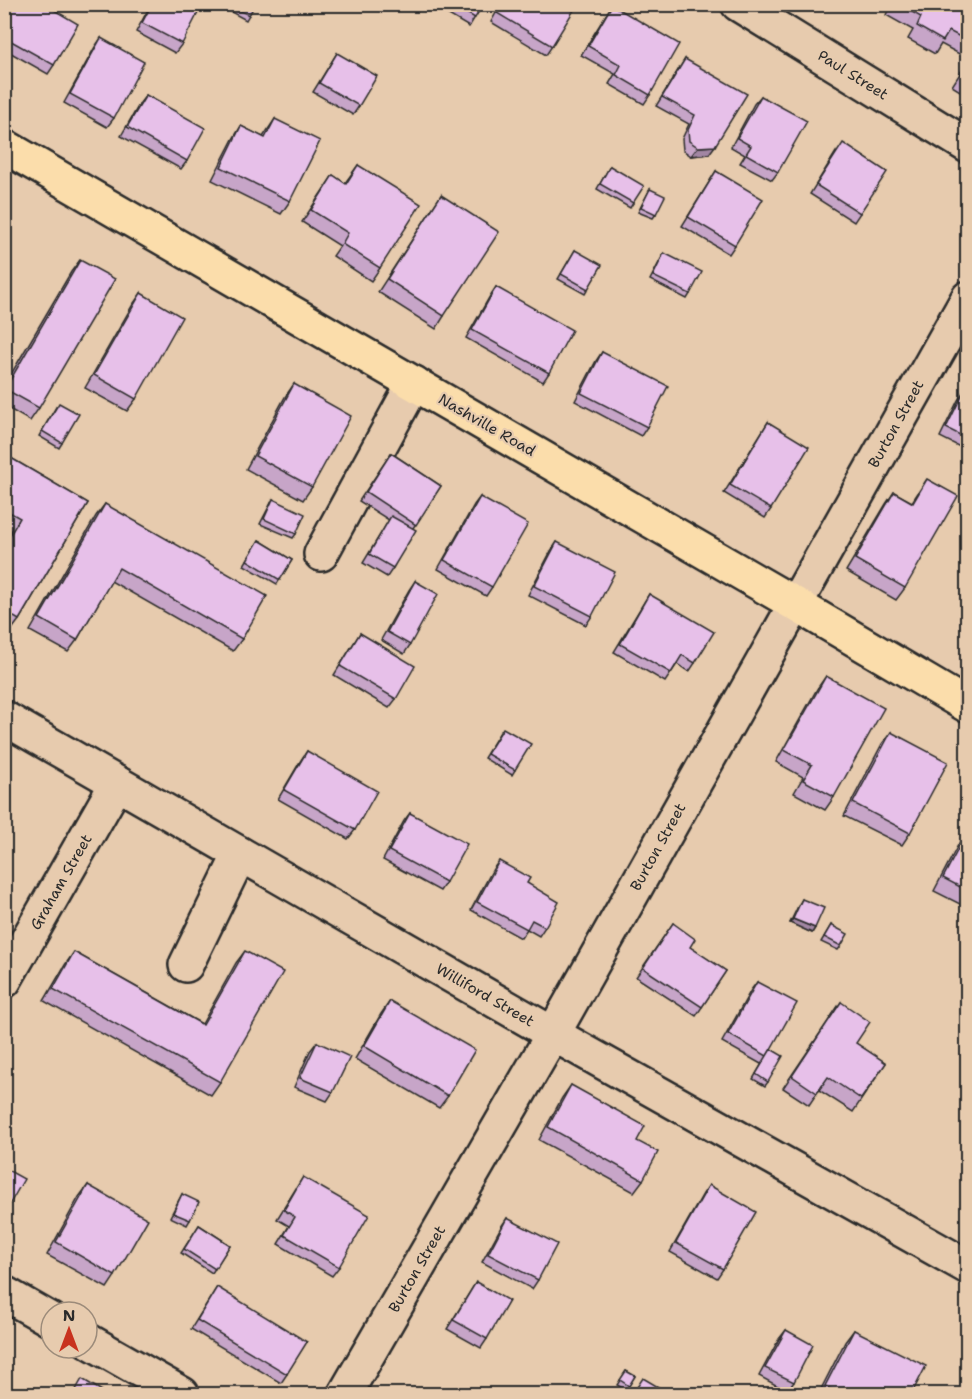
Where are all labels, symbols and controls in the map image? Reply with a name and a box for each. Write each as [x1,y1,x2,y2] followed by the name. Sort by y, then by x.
[814,45,892,105] street label: Paul Street
[864,377,928,471] street label: Burton Street
[435,389,540,461] street label: Nashville Road
[626,800,690,894] street label: Burton Street
[25,830,97,934] street label: Graham Street
[432,959,538,1031] street label: Williford Street
[384,1222,450,1316] street label: Burton Street
[39,1300,99,1360] north arrow
[63,1305,75,1326] text: N

